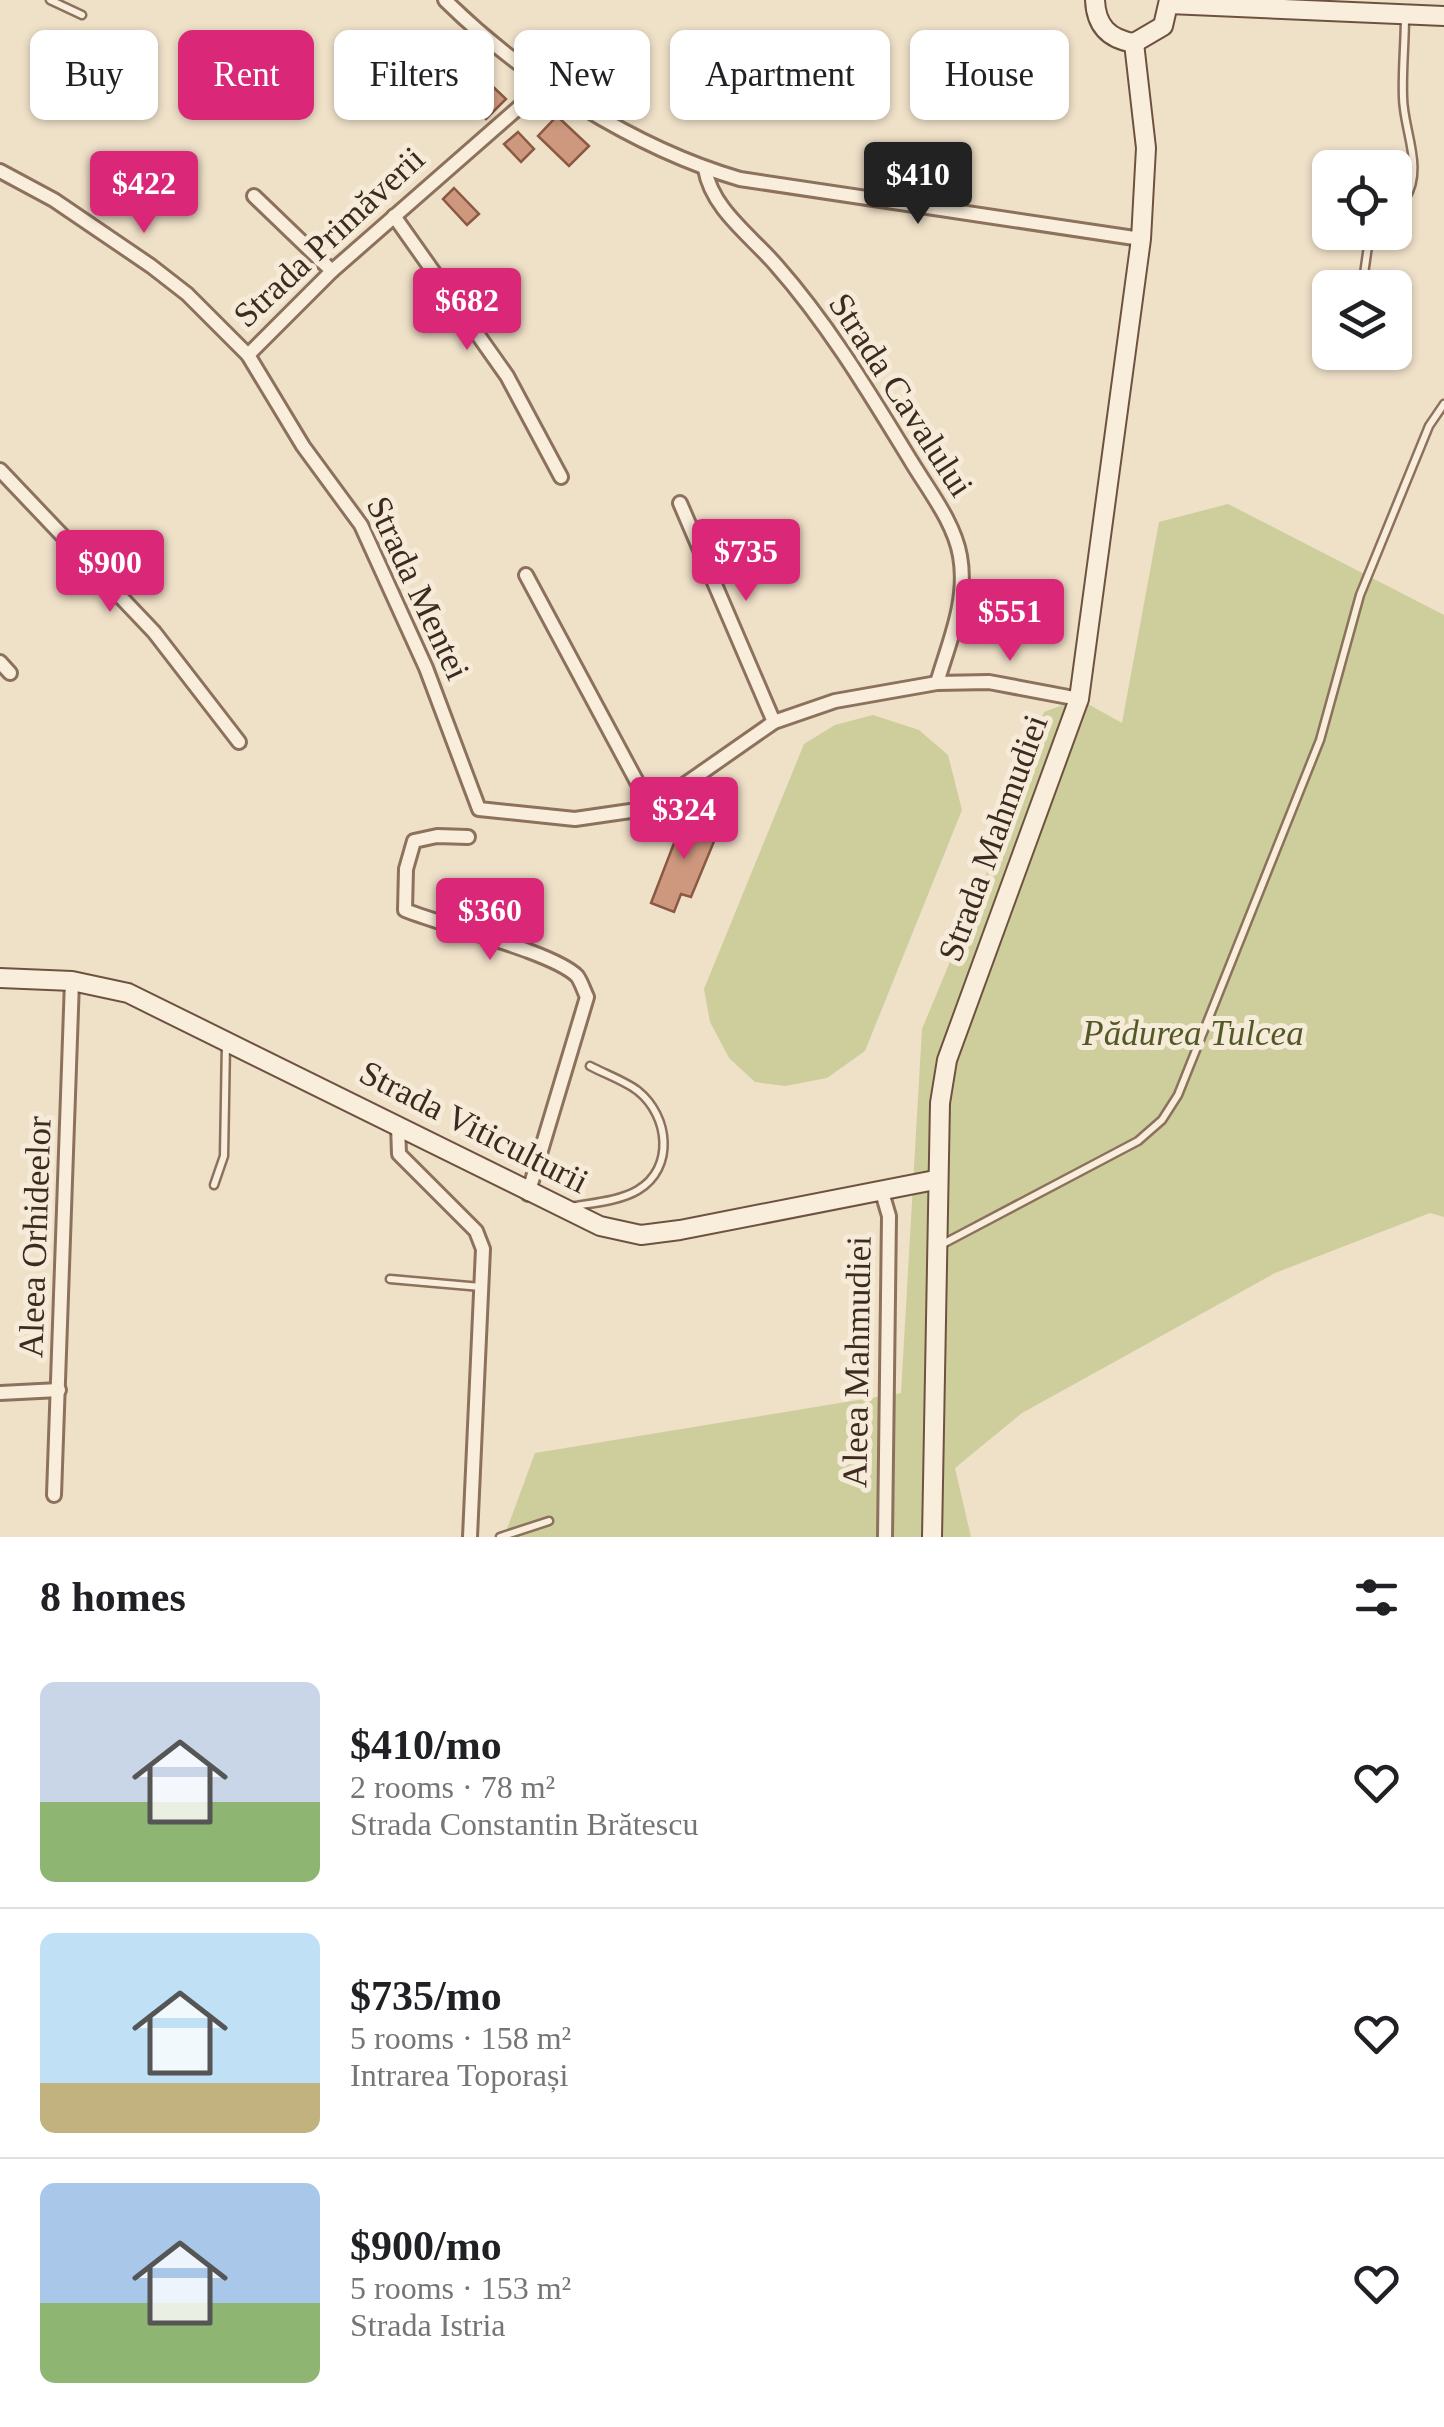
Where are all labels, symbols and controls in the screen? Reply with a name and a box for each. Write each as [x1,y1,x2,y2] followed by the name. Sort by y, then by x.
[30,30,158,120] chip: Buy
[178,30,314,120] chip: Rent
[334,30,494,120] chip: Filters
[514,30,650,120] chip: New
[670,30,890,120] chip: Apartment
[910,30,1069,120] chip: House
[226,139,432,335] street label: Strada Primăverii
[859,142,977,227] pin: $410
[1312,150,1412,370] map controls
[1312,150,1412,250] button: locate
[85,151,203,236] pin: $422
[886,156,950,192] text: $410
[112,165,176,201] text: $422
[408,268,526,353] pin: $682
[1312,270,1412,370] button: layers
[435,282,499,318] text: $682
[821,286,981,504] street label: Strada Cavalului
[359,490,477,686] street label: Strada Mentei
[687,519,805,604] pin: $735
[51,530,169,615] pin: $900
[714,533,778,569] text: $735
[78,544,142,580] text: $900
[951,579,1069,664] pin: $551
[978,593,1042,629] text: $551
[930,709,1056,967] street label: Strada Mahmudiei
[625,777,743,862] pin: $324
[652,791,716,827] text: $324
[431,878,549,963] pin: $360
[458,892,522,928] text: $360
[1081,1014,1304,1053] park label: Pădurea Tulcea
[353,1053,595,1201] street label: Strada Viticulturii
[11,1115,59,1359] street label: Aleea Orhideelor
[835,1236,879,1488] street label: Aleea Mahmudiei
[1349,1570,1404,1625] icon: filters
[40,1574,186,1620] text: 8 homes
[120,1722,240,1842] icon: home
[350,1722,502,1768] text: $410/mo
[1349,1755,1404,1810] icon: heart
[350,1769,555,1805] text: 2 rooms · 78 m²
[350,1806,698,1842] text: Strada Constantin Brătescu
[120,1973,240,2093] icon: home
[350,1973,502,2019] text: $735/mo
[1349,2006,1404,2061] icon: heart
[350,2020,571,2056] text: 5 rooms · 158 m²
[350,2057,568,2093] text: Intrarea Toporași
[120,2223,240,2343] icon: home
[350,2223,502,2269] text: $900/mo
[1349,2256,1404,2311] icon: heart
[350,2270,571,2306] text: 5 rooms · 153 m²
[350,2307,506,2343] text: Strada Istria

